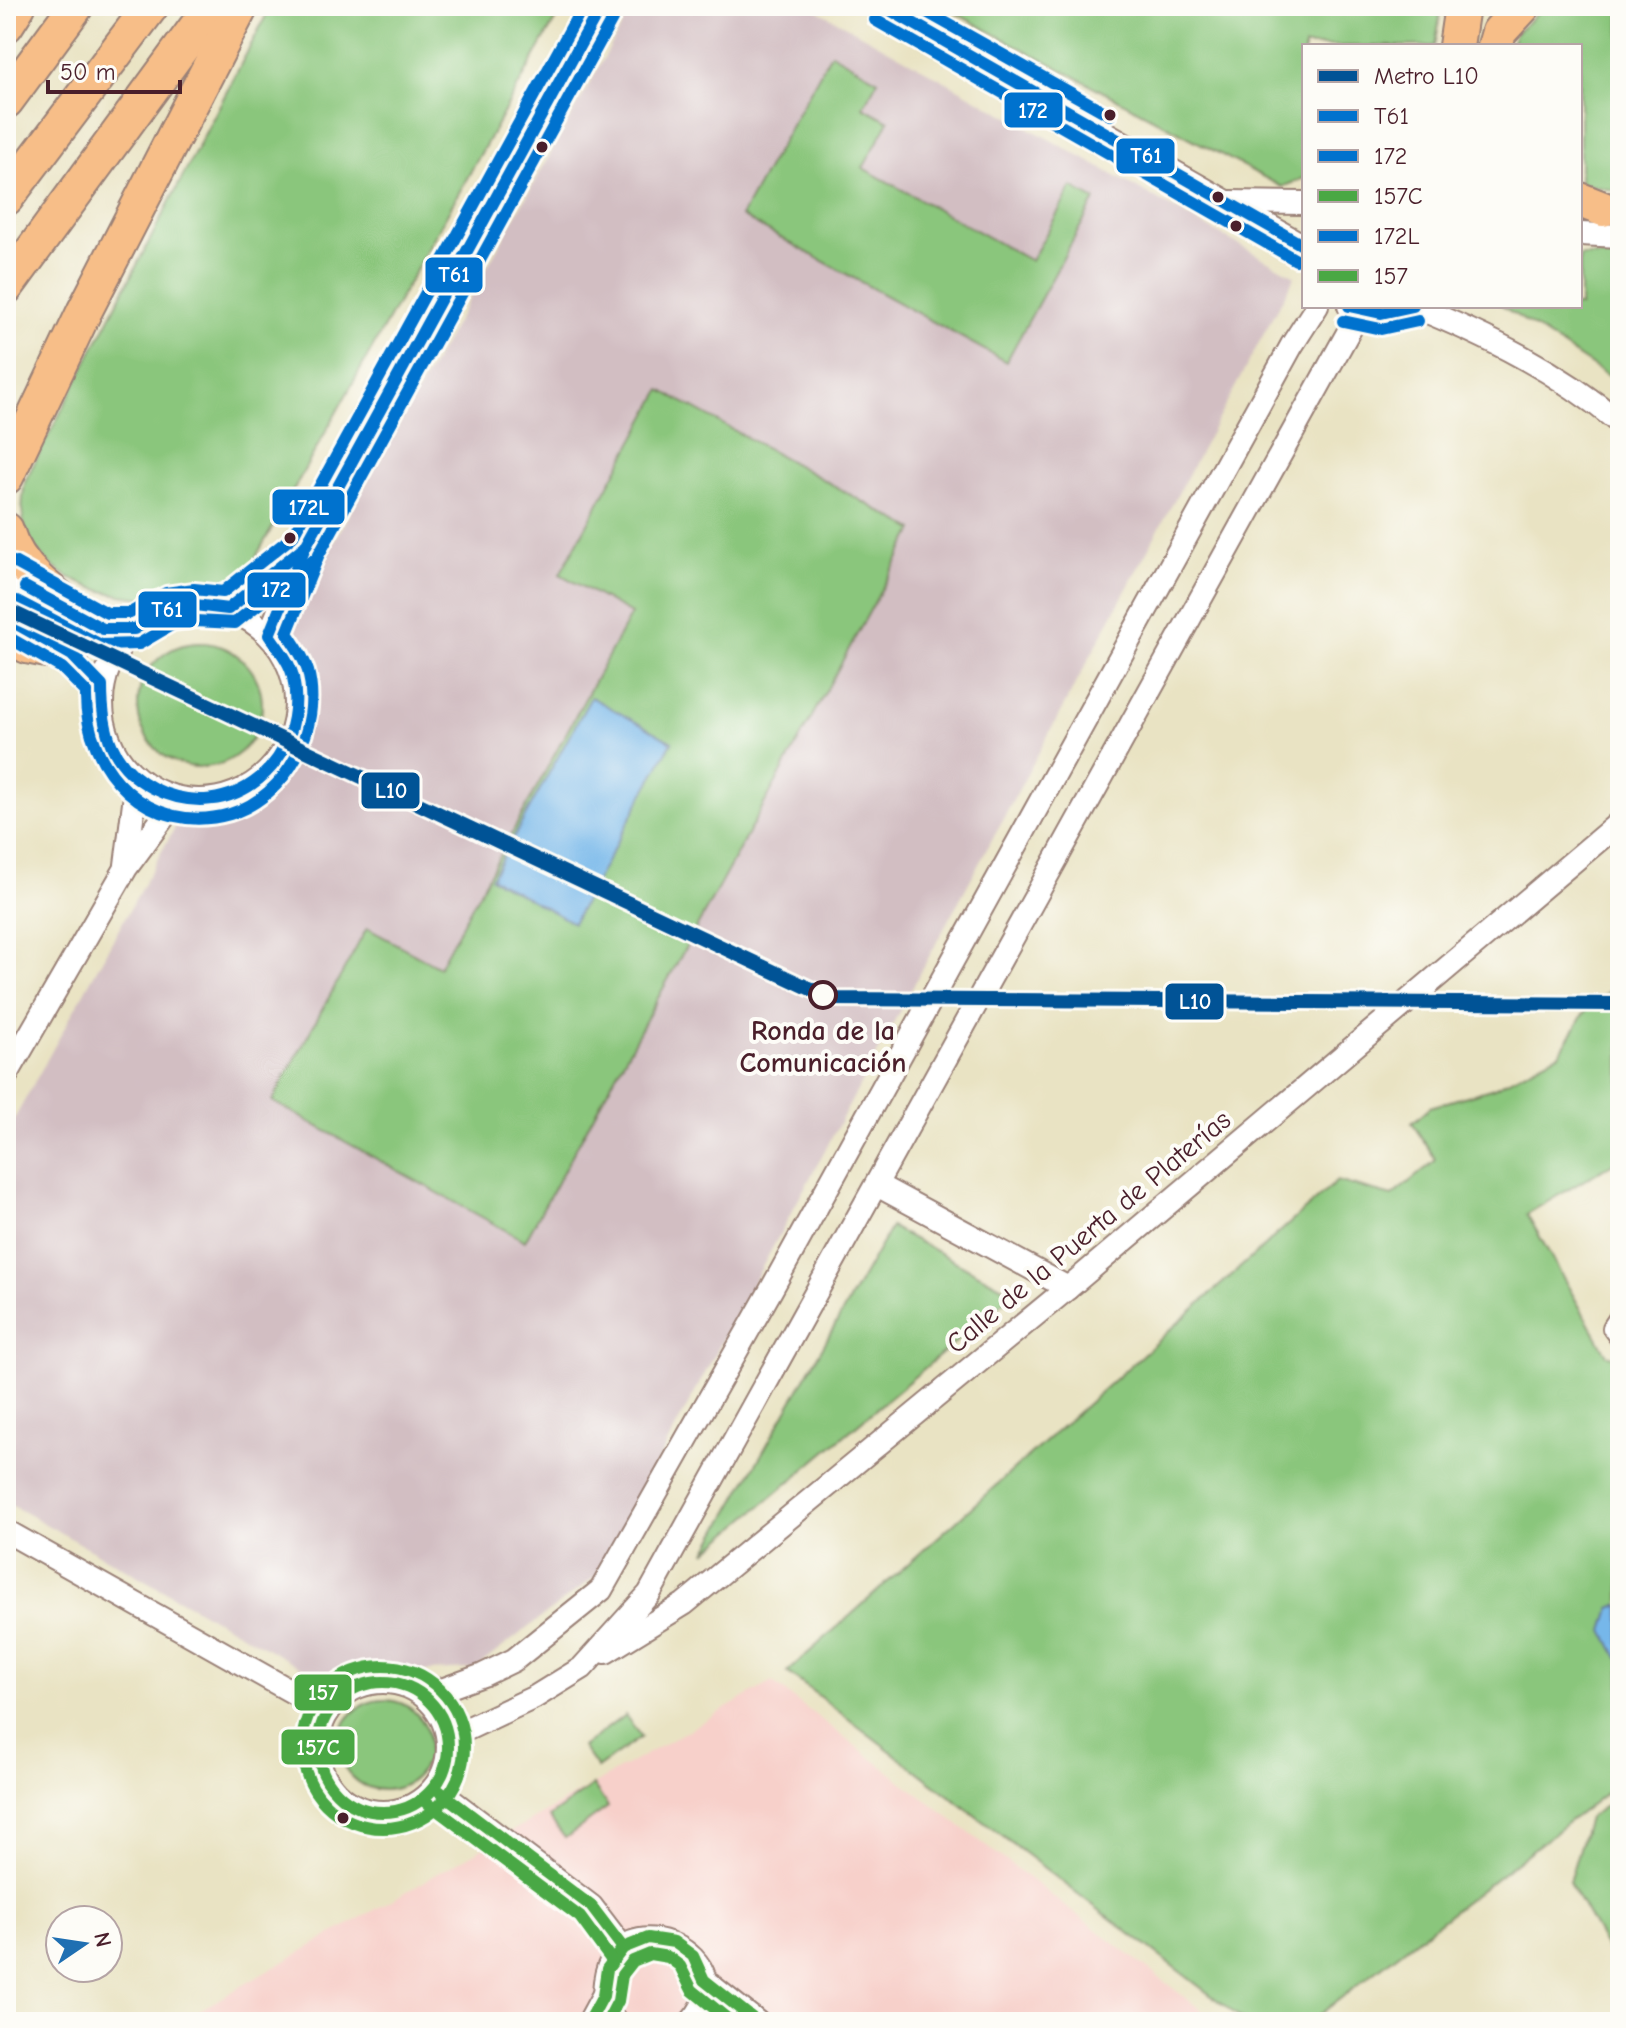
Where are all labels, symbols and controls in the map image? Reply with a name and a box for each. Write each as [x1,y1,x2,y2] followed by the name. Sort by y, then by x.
[48,44,180,94] scale bar
[1302,44,1582,308] legend
[60,58,116,86] text: 50 m
[1374,62,1479,90] text: Metro L10
[1003,91,1064,129] line badge: 172
[1018,98,1048,124] text: 172
[1374,102,1409,130] text: T61
[1102,107,1118,123] unlabelled marker
[1115,137,1176,175] line badge: T61
[534,139,550,155] unlabelled marker
[1374,142,1407,170] text: 172
[1130,143,1162,169] text: T61
[1374,182,1423,210] text: 157C
[1210,189,1226,205] unlabelled marker
[1228,218,1244,234] unlabelled marker
[1374,222,1419,250] text: 172L
[424,256,484,294] line badge: T61
[438,262,470,288] text: T61
[1374,262,1408,290] text: 157
[271,488,346,526] line badge: 172L
[289,495,329,521] text: 172L
[282,530,298,546] unlabelled marker
[246,571,307,609] line badge: 172
[261,577,291,603] text: 172
[137,590,198,629] line badge: T61
[151,597,183,623] text: T61
[360,771,421,810] line badge: L10
[375,778,407,804] text: L10
[809,981,837,1009] marker: Ronda de la Comunicación
[1164,982,1225,1021] line badge: L10
[1179,989,1211,1015] text: L10
[739,1015,907,1079] place label: Ronda de la Comunicación
[940,1104,1237,1360] street label: Calle de la Puerta de Platerías
[293,1673,353,1712] line badge: 157
[308,1680,338,1706] text: 157
[280,1728,356,1766] line badge: 157C
[296,1735,340,1761] text: 157C
[335,1810,351,1826] unlabelled marker
[44,1904,124,1984] north arrow
[88,1930,117,1950] text: N

